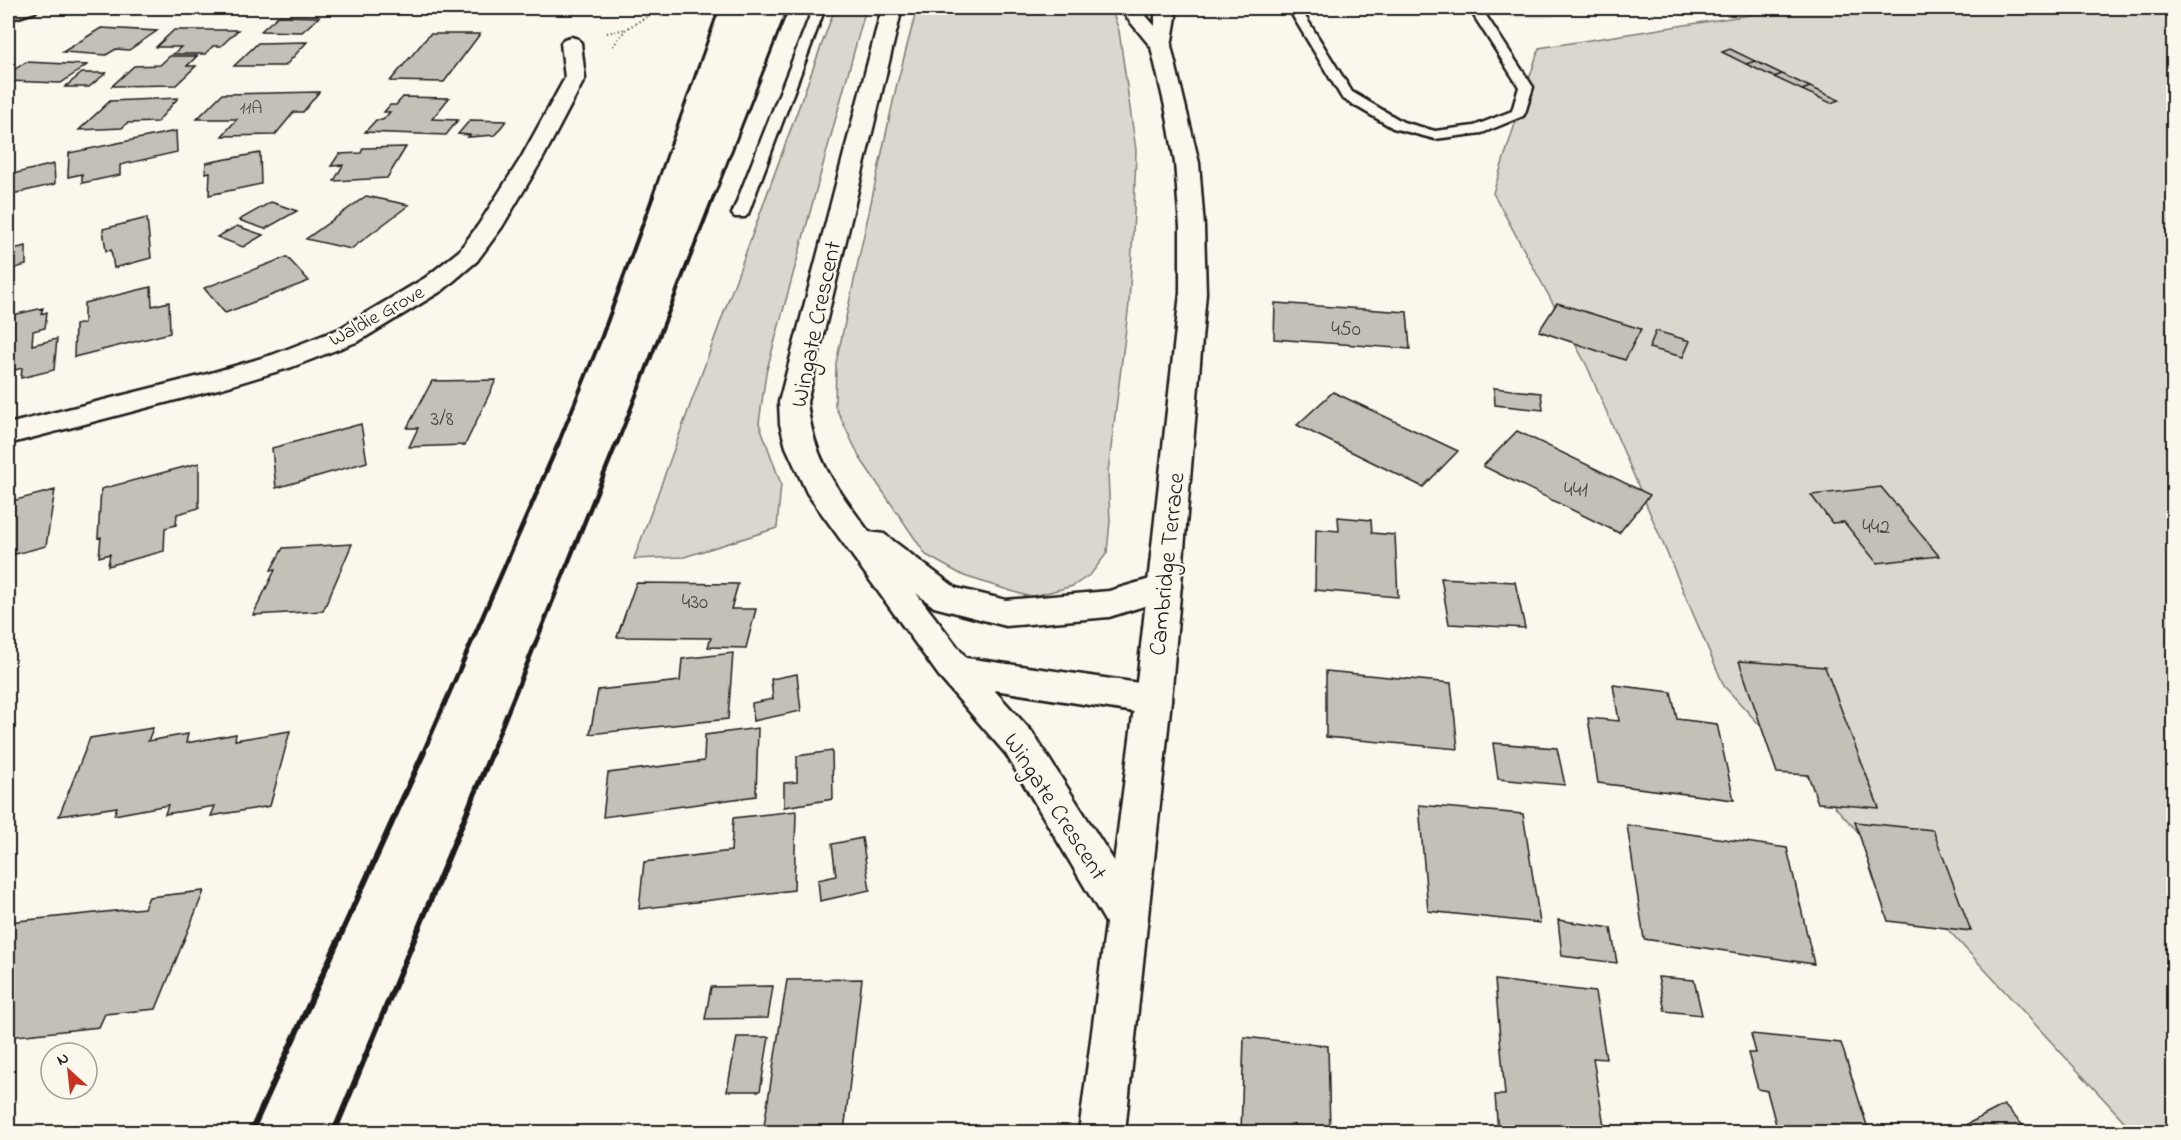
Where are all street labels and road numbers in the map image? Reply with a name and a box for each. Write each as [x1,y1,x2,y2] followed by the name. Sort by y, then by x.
[783,238,852,411] street label: Wingate Crescent
[324,279,430,355] street label: Waldie Grove
[1141,471,1196,658] street label: Cambridge Terrace
[993,727,1115,888] street label: Wingate Crescent

